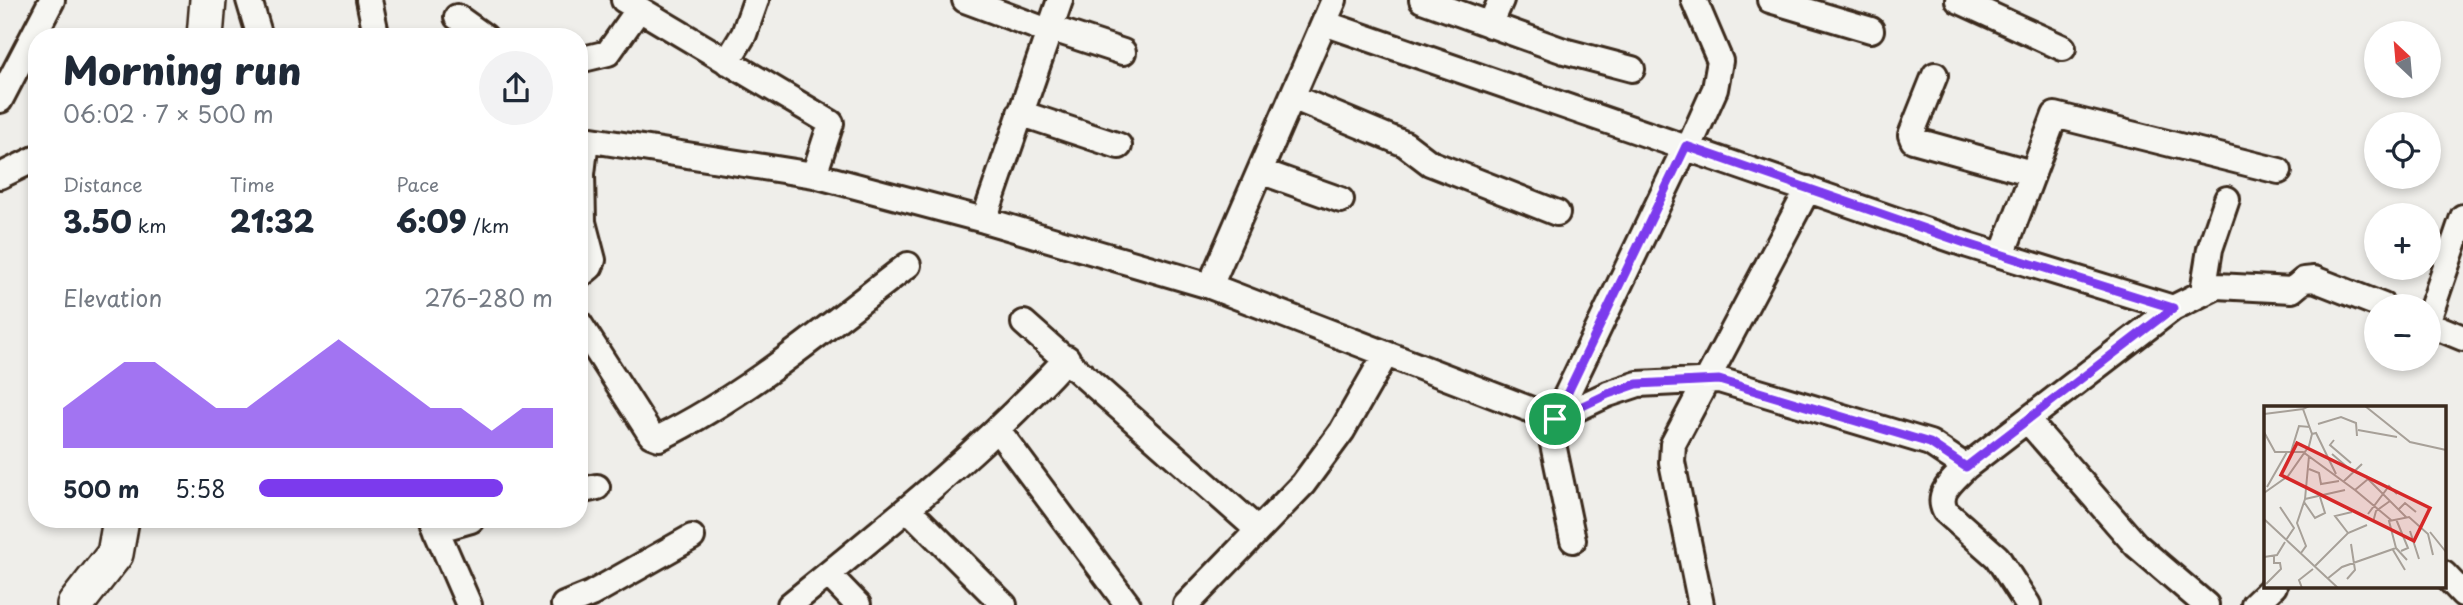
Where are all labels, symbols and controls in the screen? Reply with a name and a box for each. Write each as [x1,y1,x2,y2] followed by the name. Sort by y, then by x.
[2364,21,2441,98] north arrow
[2364,21,2441,371] map controls
[63,41,301,98] text: Morning run
[479,51,553,125] button: share
[63,96,274,131] text: 06:02 · 7 × 500 m
[2364,112,2441,189] button: locate
[63,170,143,198] text: Distance
[230,170,275,198] text: Time
[396,170,439,198] text: Pace
[63,198,132,243] text: 3.50
[230,198,314,243] text: 21:32
[396,198,467,243] text: 6:09
[2364,203,2441,280] button: +
[132,211,166,239] text: km
[467,211,509,239] text: /km
[63,280,162,315] text: Elevation
[424,280,553,315] text: 276–280 m
[2364,294,2441,371] button: −
[1525,389,1585,449] pin
[1536,400,1574,438] icon: arrive
[2264,406,2446,588] inset map
[63,471,140,506] text: 500 m
[175,471,226,506] text: 5:58

